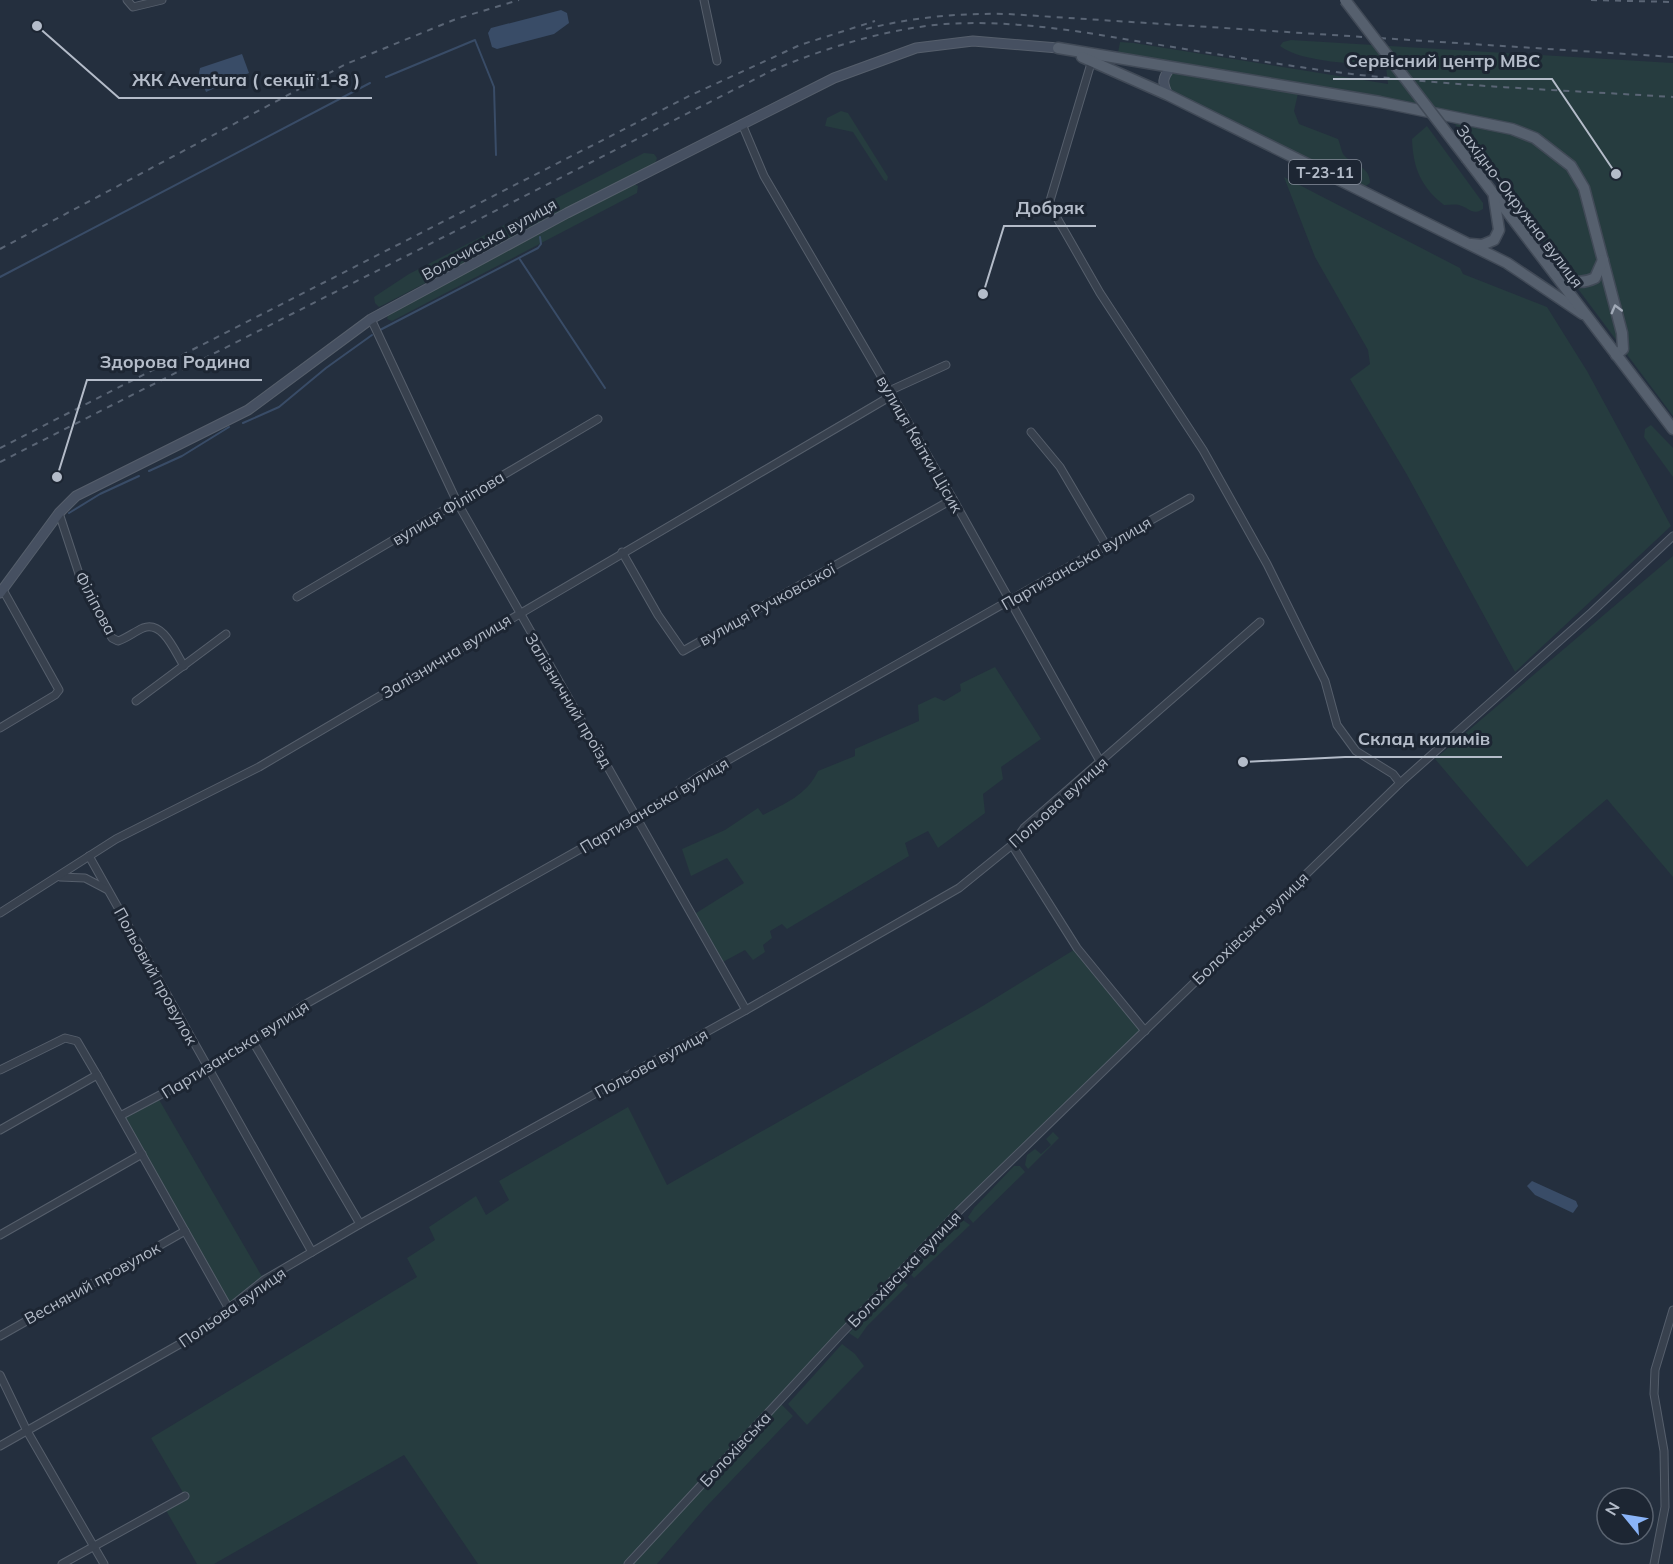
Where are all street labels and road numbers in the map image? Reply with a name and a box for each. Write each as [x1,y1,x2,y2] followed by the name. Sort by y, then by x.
[1452,121,1588,291] street label: Західно-Окружна вулиця
[1289,160,1361,184] road number: Т-23-11
[418,194,560,284] street label: Волочиська вулиця
[873,372,968,516] street label: вулиця Квітки Цісик
[388,467,508,549] street label: вулиця Філіпова
[997,512,1155,614] street label: Партизанська вулиця
[695,558,839,650] street label: вулиця Ручковської
[71,568,121,638] street label: Філіпова
[377,609,515,703] street label: Залізнична вулиця
[521,629,617,771] street label: Залізничний проїзд
[1004,752,1112,852] street label: Польова вулиця
[576,753,732,857] street label: Партизанська вулиця
[1188,867,1312,989] street label: Болохівська вулиця
[110,904,202,1049] street label: Польовий провулок
[158,995,312,1103] street label: Партизанська вулиця
[591,1024,711,1102] street label: Польова вулиця
[843,1207,965,1331] street label: Болохівська вулиця
[21,1237,164,1329] street label: Весняний провулок
[175,1263,289,1351] street label: Польова вулиця
[695,1407,775,1491] street label: Болохівська

